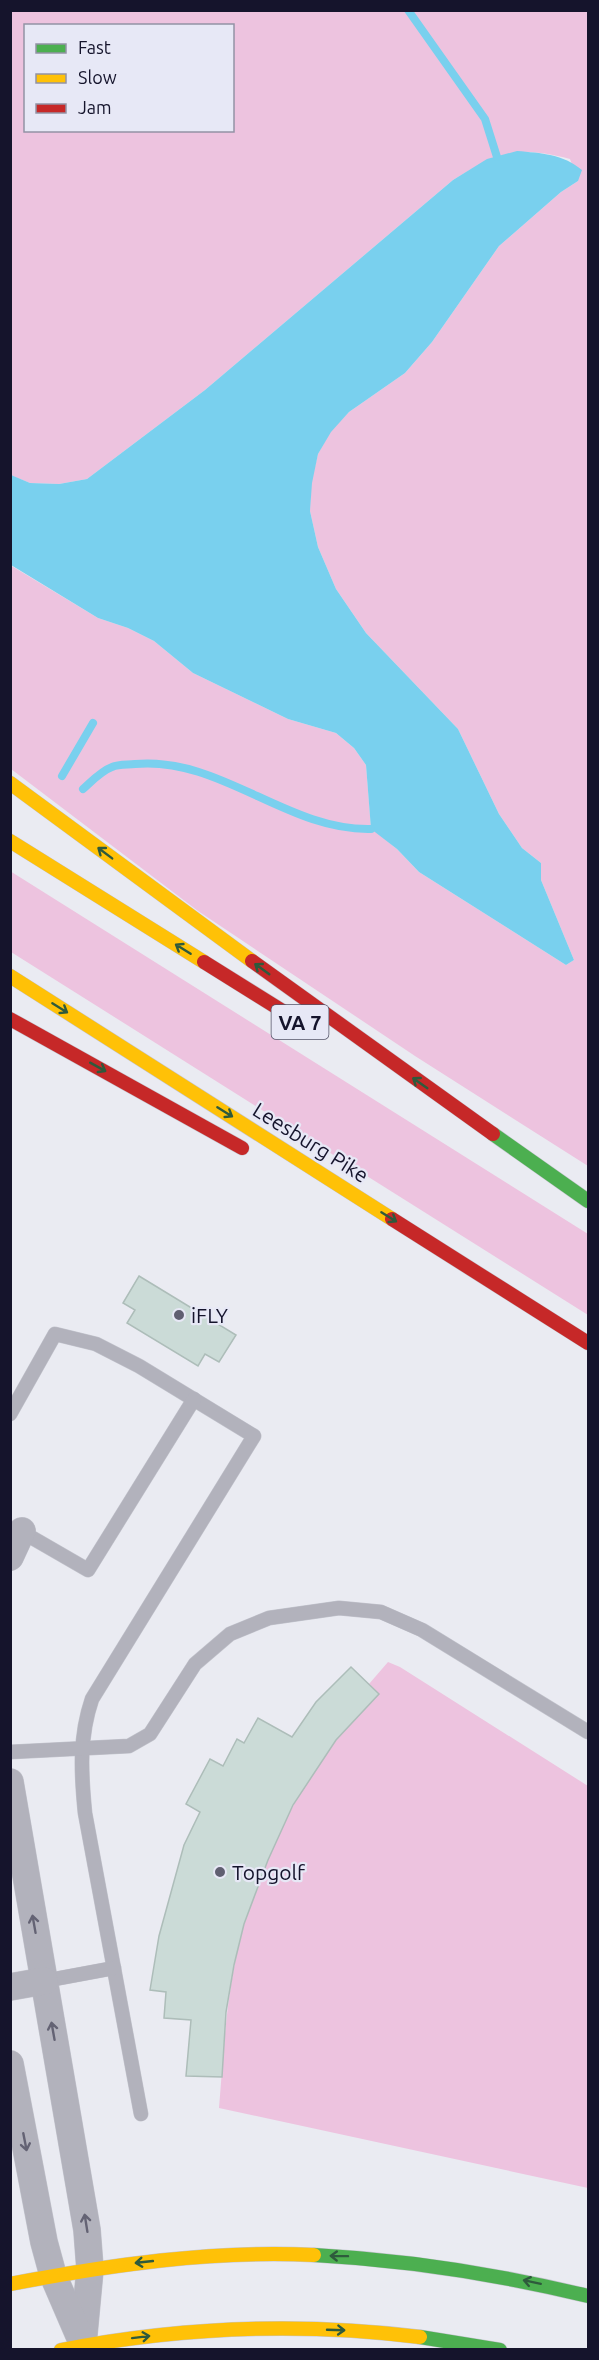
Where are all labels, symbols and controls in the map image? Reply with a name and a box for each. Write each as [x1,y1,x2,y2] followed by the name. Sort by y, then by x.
[24,24,234,132] legend
[78,37,111,57] text: Fast
[78,67,117,87] text: Slow
[78,97,112,117] text: Jam
[97,847,113,860] one-way arrow
[175,943,192,955] one-way arrow
[254,963,270,975] one-way arrow
[51,1002,68,1014] one-way arrow
[272,1005,328,1039] road number: VA 7
[89,1062,107,1073] one-way arrow
[413,1077,429,1089] one-way arrow
[249,1097,373,1187] street label: Leesburg Pike
[216,1106,232,1118] one-way arrow
[380,1211,397,1223] one-way arrow
[191,1303,228,1327] place label: iFLY
[172,1308,186,1322] marker: iFLY
[232,1860,306,1884] place label: Topgolf
[213,1865,227,1879] marker: Topgolf
[28,1915,39,1934] one-way arrow
[47,2022,58,2042] one-way arrow
[20,2132,31,2151] one-way arrow
[80,2214,91,2234] one-way arrow
[329,2250,349,2261] one-way arrow
[135,2257,155,2268] one-way arrow
[523,2276,542,2287] one-way arrow
[325,2324,345,2336] one-way arrow
[131,2331,150,2342] one-way arrow

